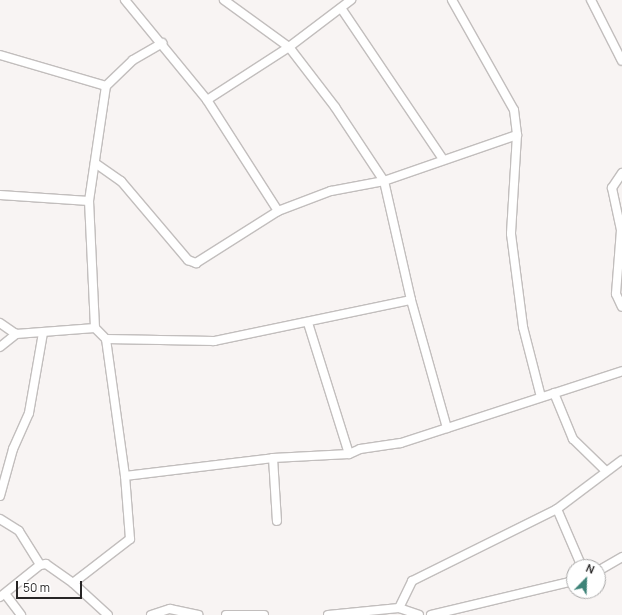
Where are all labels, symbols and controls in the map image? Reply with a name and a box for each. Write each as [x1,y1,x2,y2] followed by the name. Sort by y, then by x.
[566,559,606,599] north arrow
[584,560,597,577] text: N
[18,573,84,599] scale bar
[23,579,50,596] text: 50 m

